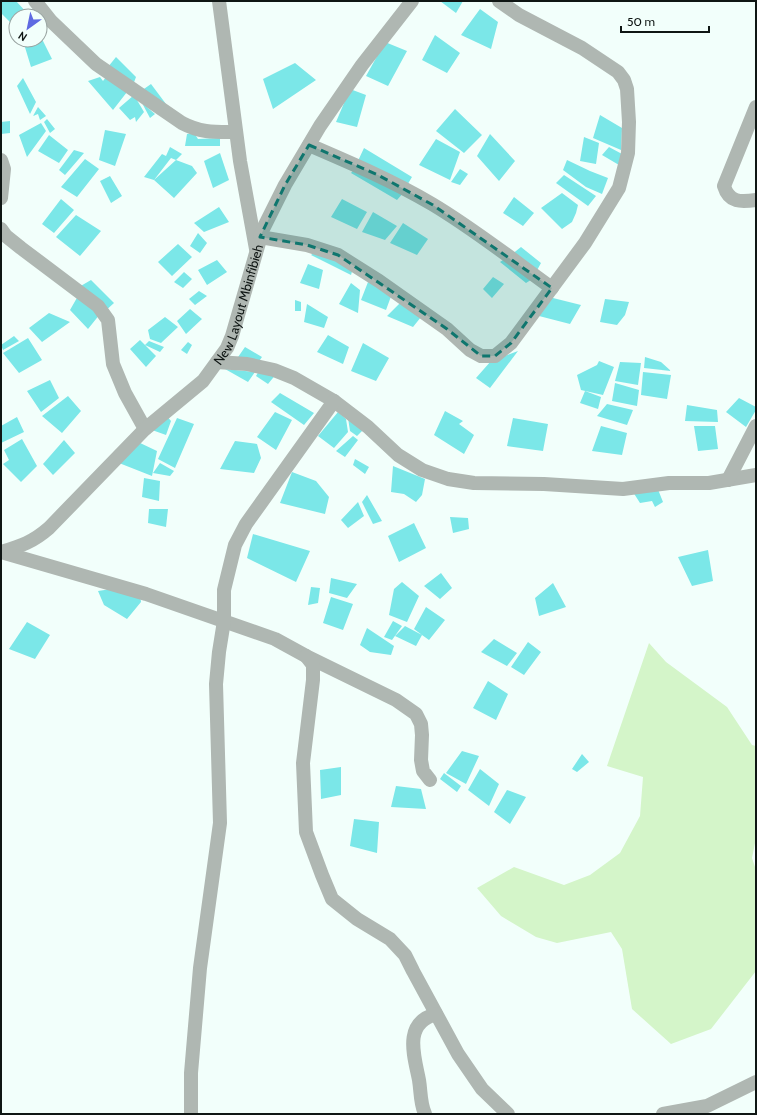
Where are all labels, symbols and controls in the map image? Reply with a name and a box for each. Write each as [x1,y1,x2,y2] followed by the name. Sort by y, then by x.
[8,8,48,48] north arrow
[621,8,709,34] scale bar
[627,14,655,29] text: 50 m
[15,28,30,44] text: N
[210,242,266,368] street label: New Layout Mbinfibieh

